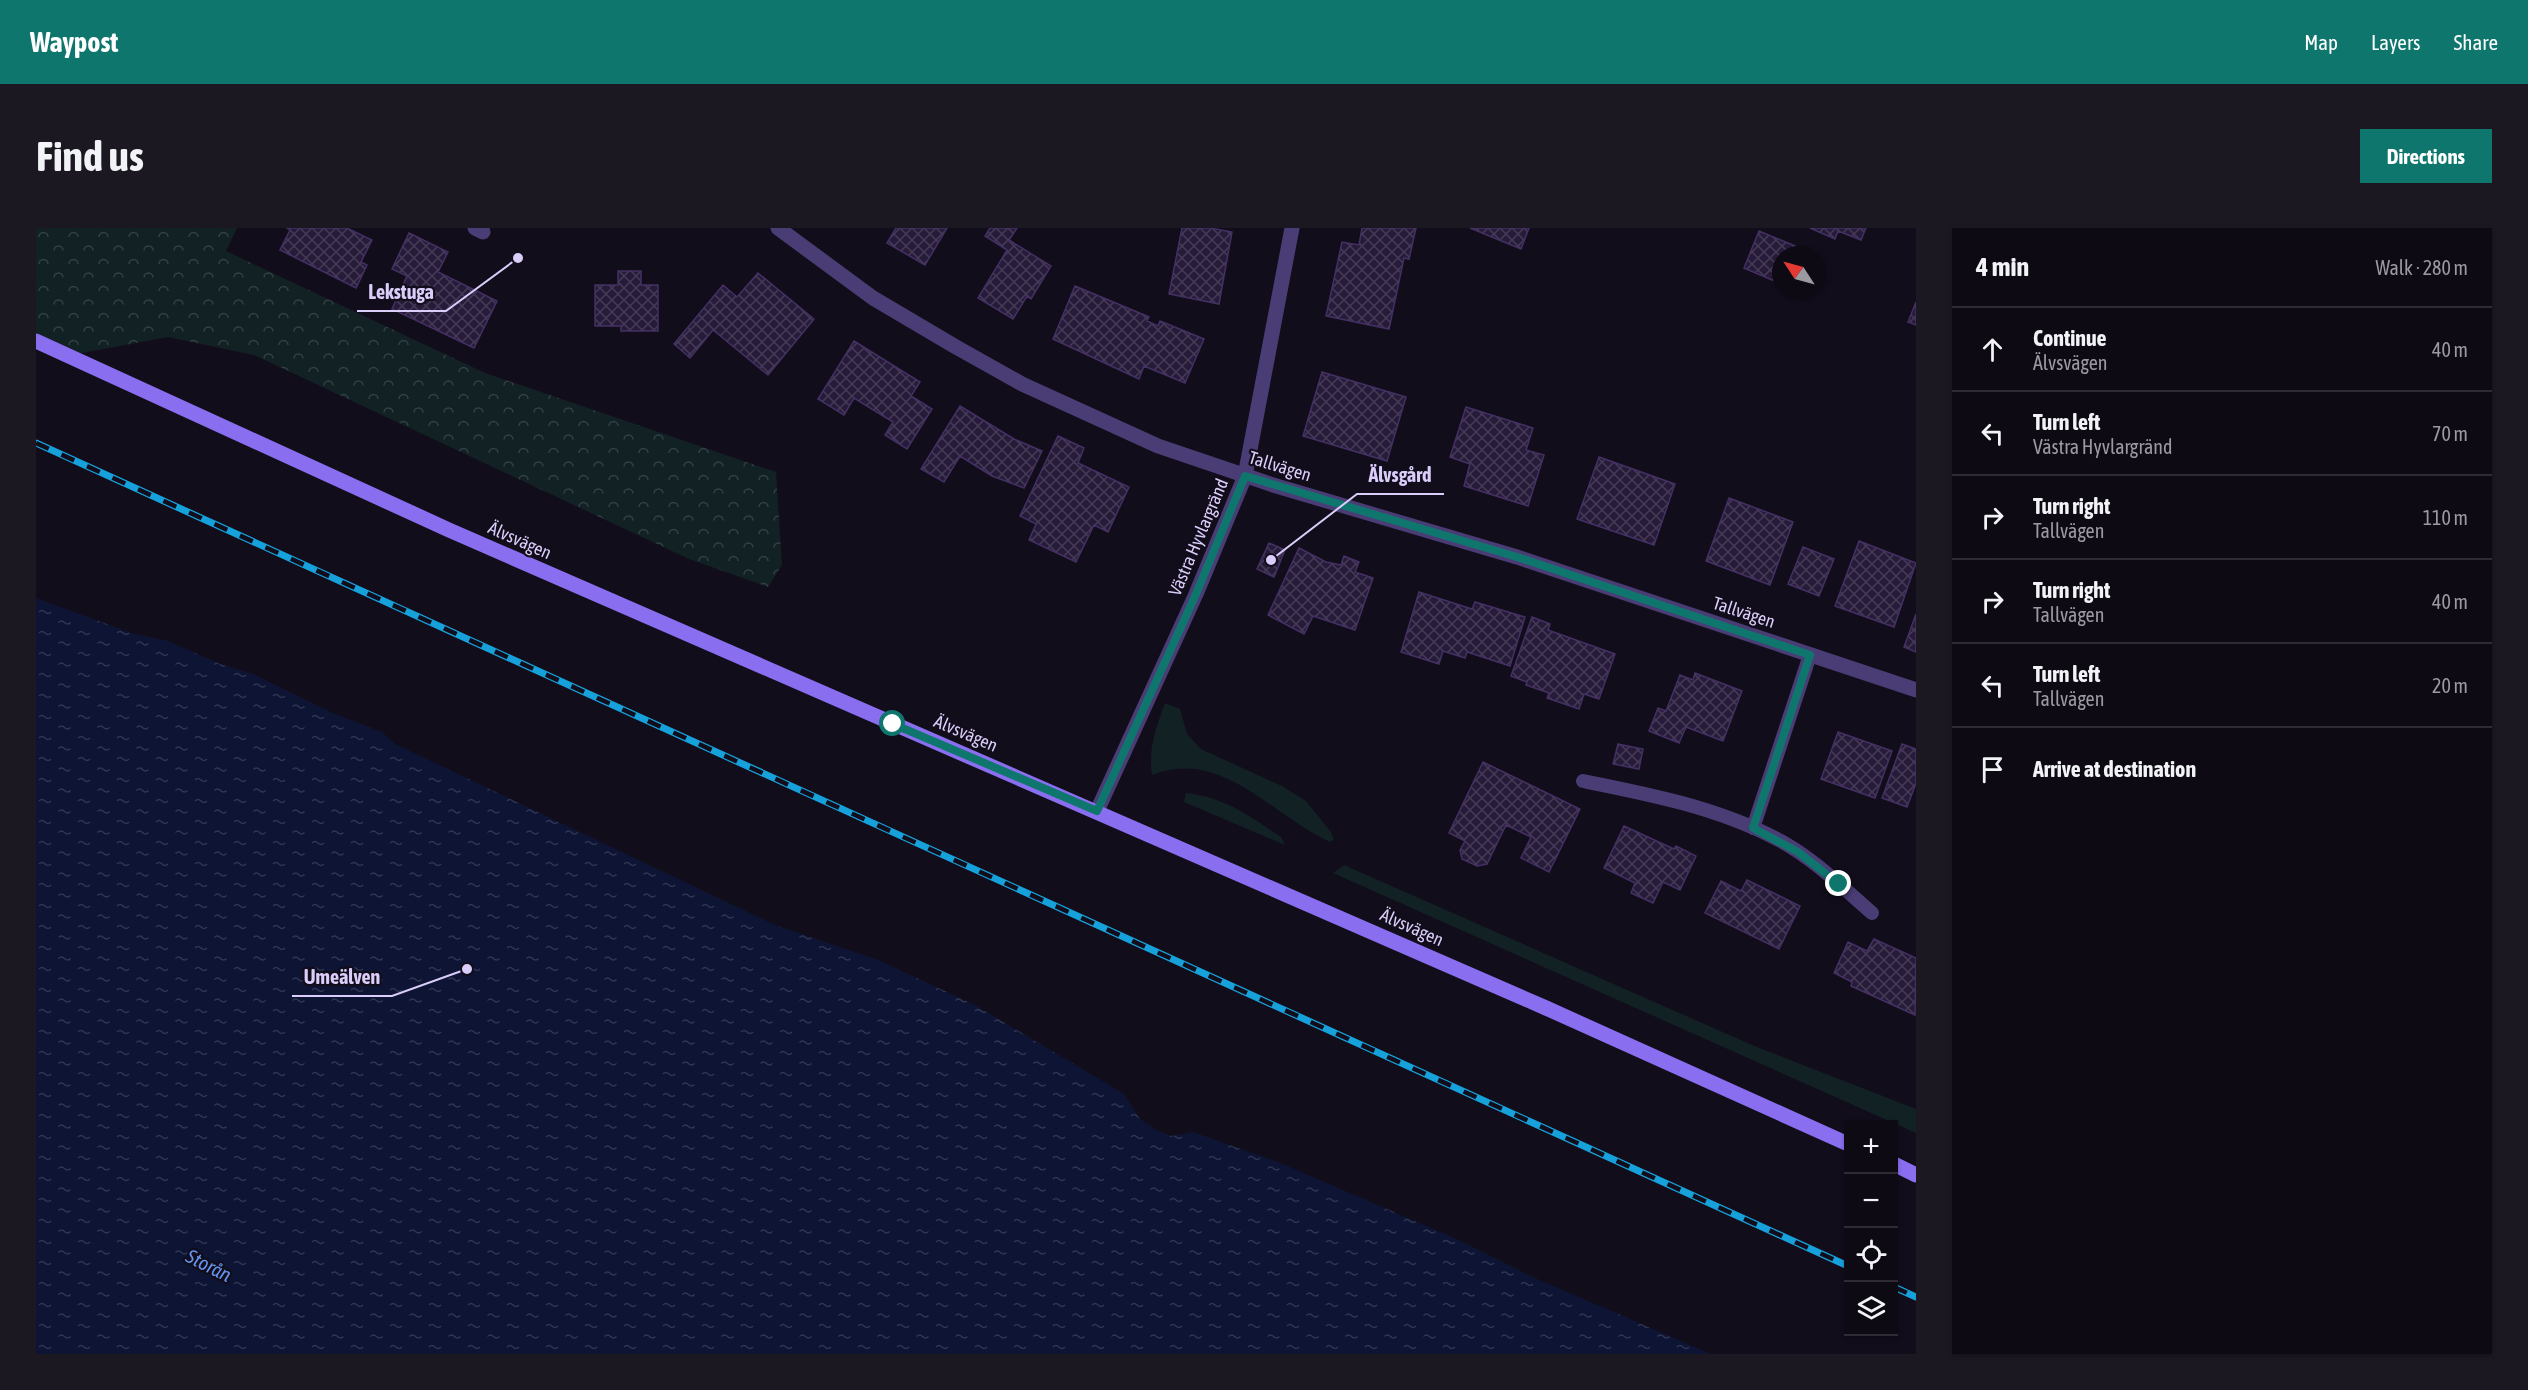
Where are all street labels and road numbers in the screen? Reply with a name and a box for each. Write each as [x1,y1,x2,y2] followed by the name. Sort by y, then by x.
[1246,447,1314,485] street label: Tallvägen
[1164,475,1232,599] street label: Västra Hyvlargränd
[485,517,555,563] street label: Älvsvägen
[1710,592,1778,632] street label: Tallvägen
[931,710,1001,756] street label: Älvsvägen
[1377,904,1447,950] street label: Älvsvägen

